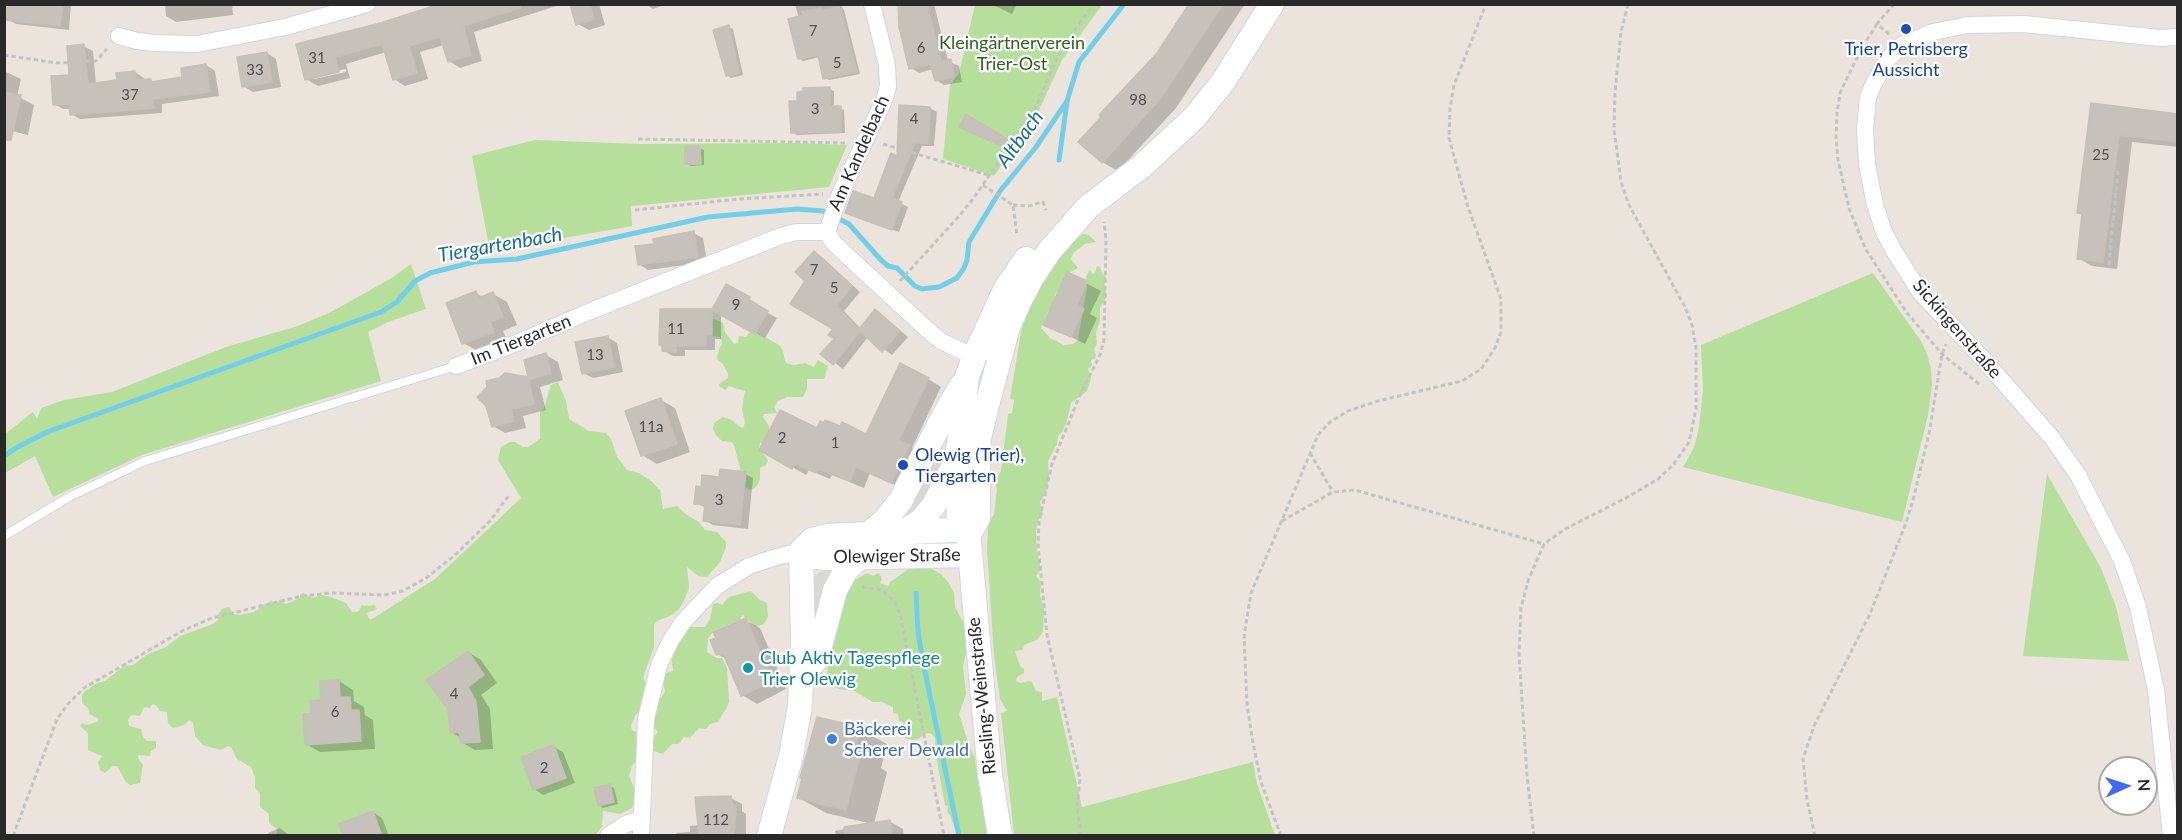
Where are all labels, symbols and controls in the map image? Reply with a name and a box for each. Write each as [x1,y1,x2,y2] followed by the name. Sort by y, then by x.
[809,22,817,40] house number: 7
[1899,22,1913,36] marker: Trier, Petrisberg Aussicht
[939,32,1085,74] park label: Kleingärtnerverein Trier-Ost
[1844,38,1968,80] place label: Trier, Petrisberg Aussicht
[917,39,925,57] house number: 6
[308,49,326,67] house number: 31
[833,54,841,72] house number: 5
[246,61,264,79] house number: 33
[121,86,139,104] house number: 37
[1129,91,1147,109] house number: 98
[824,92,894,214] street label: Am Kandelbach
[811,100,819,118] house number: 3
[991,106,1049,172] water label: Altbach
[910,110,918,128] house number: 4
[2092,146,2110,164] house number: 25
[436,222,564,268] water label: Tiergartenbach
[810,261,818,279] house number: 7
[1908,275,2006,383] street label: Sickingenstraße
[830,279,838,297] house number: 5
[732,296,740,314] house number: 9
[468,310,574,370] street label: Im Tiergarten
[667,320,685,338] house number: 11
[586,346,604,364] house number: 13
[639,418,663,436] house number: 11a
[778,429,786,447] house number: 2
[831,434,839,452] house number: 1
[915,444,1024,486] place label: Olewig (Trier), Tiergarten
[896,458,910,472] marker: Olewig (Trier), Tiergarten
[715,491,723,509] house number: 3
[833,544,961,568] street label: Olewiger Straße
[963,616,1001,776] street label: Riesling-Weinstraße
[760,647,940,690] place label: Club Aktiv Tagespflege Trier Olewig
[741,661,755,675] marker: Club Aktiv Tagespflege Trier Olewig
[450,685,458,703] house number: 4
[331,703,339,721] house number: 6
[844,718,969,760] place label: Bäckerei Scherer Dewald
[825,732,839,746] marker: Bäckerei Scherer Dewald
[2098,756,2158,816] north arrow
[540,759,548,777] house number: 2
[2135,778,2154,792] text: N
[703,811,729,829] house number: 112

